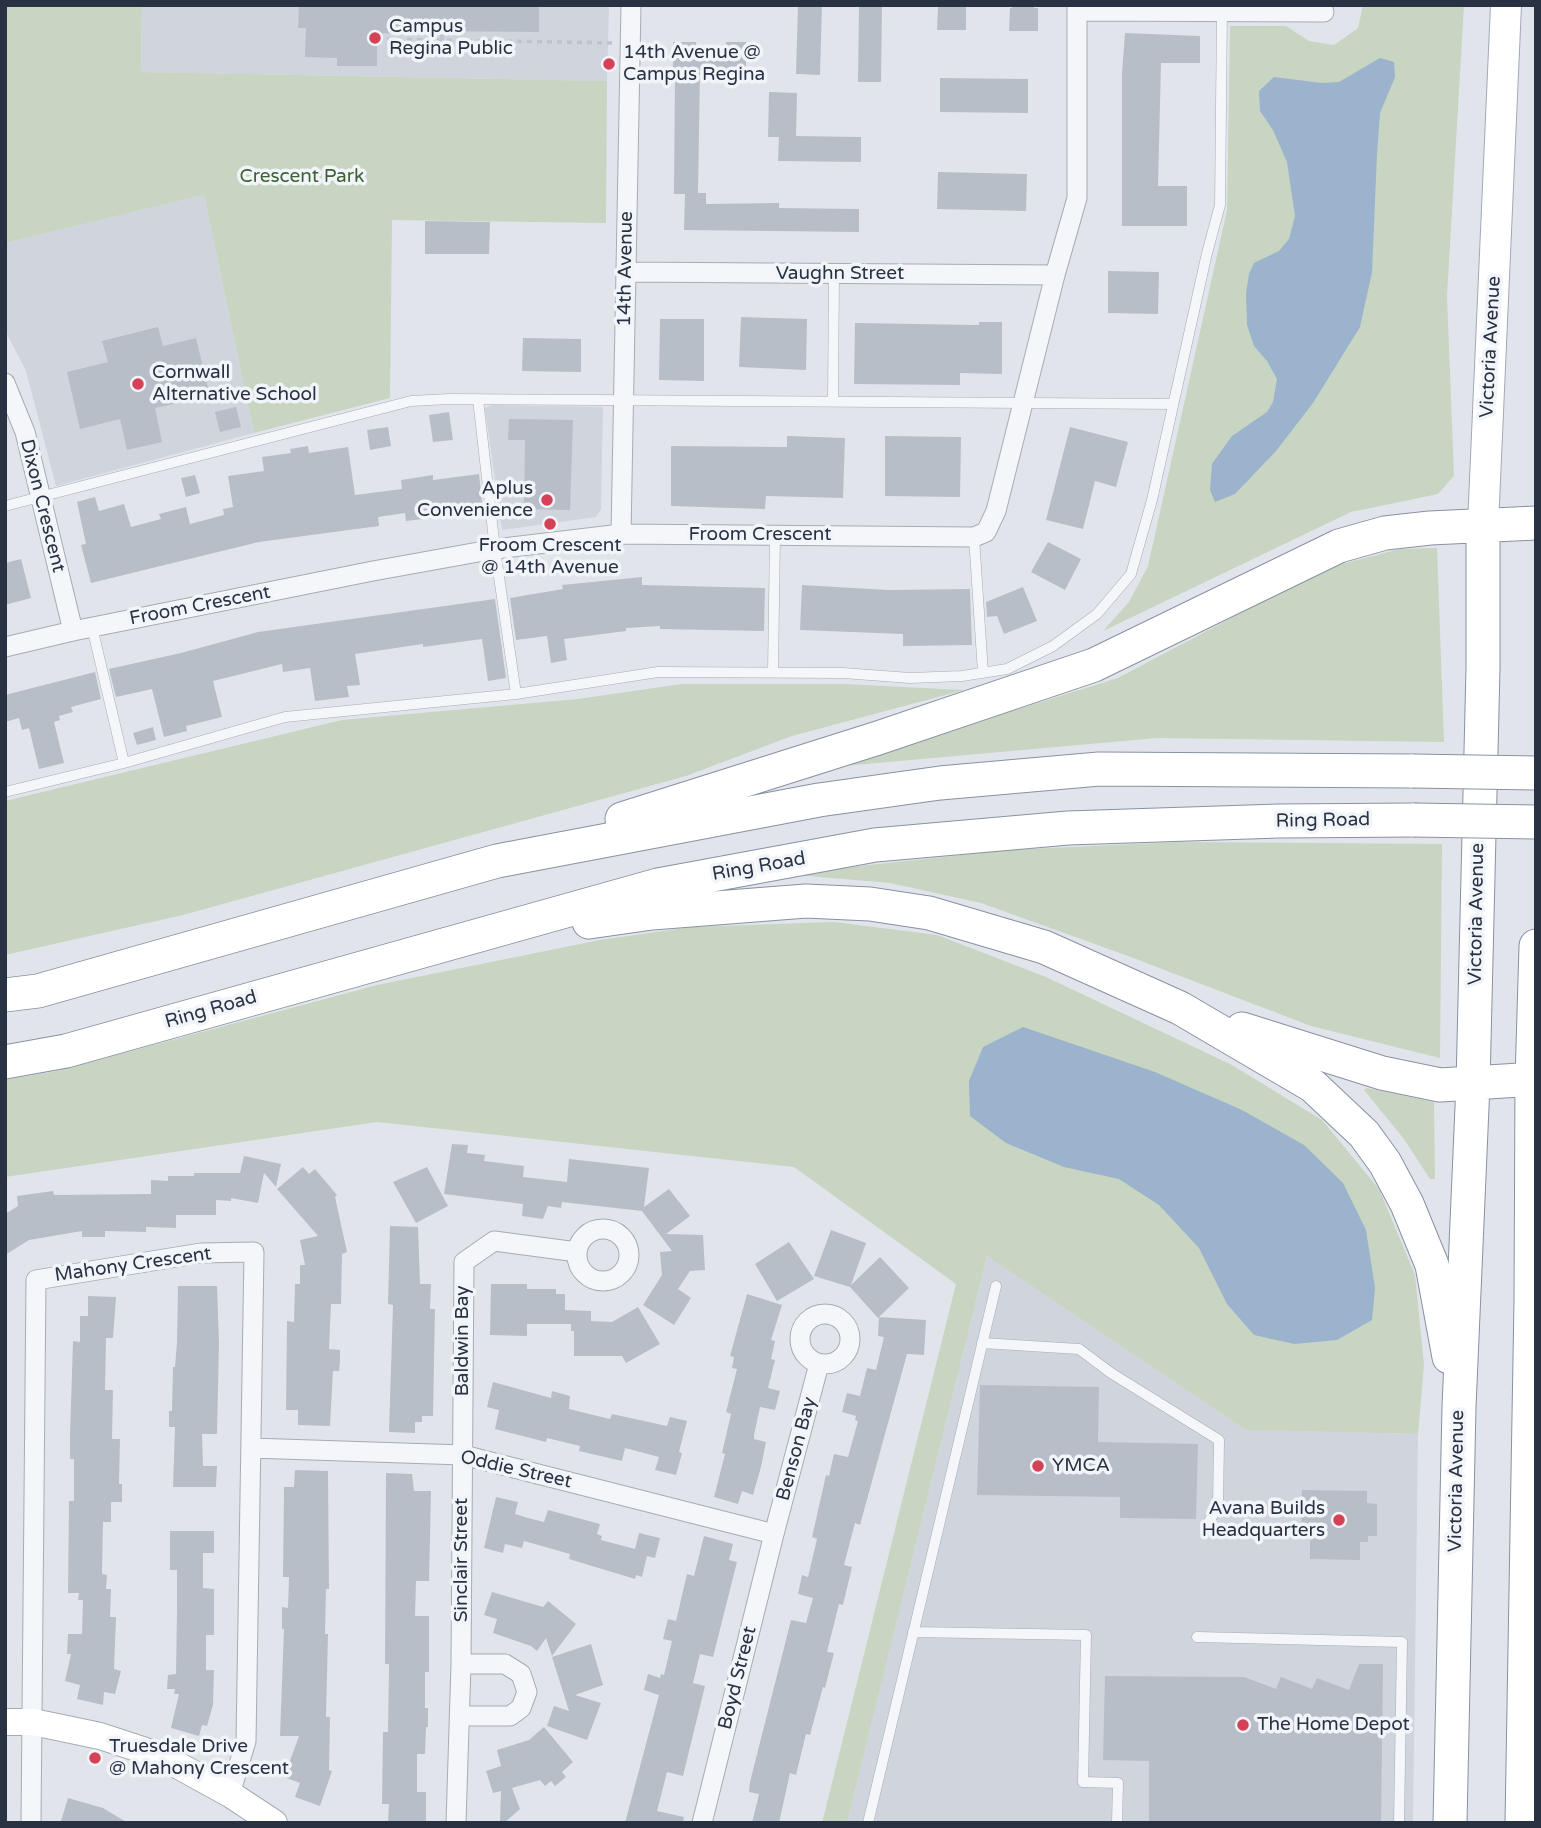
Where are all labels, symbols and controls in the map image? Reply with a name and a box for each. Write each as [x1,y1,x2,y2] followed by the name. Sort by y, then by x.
[389,16,513,60] place label: Campus Regina Public
[367,30,383,46] marker: Campus Regina Public
[623,42,765,86] place label: 14th Avenue @ Campus Regina
[601,56,617,72] marker: 14th Avenue @ Campus Regina
[240,166,364,188] park label: Crescent Park
[614,211,638,327] street label: 14th Avenue
[776,263,904,285] street label: Vaughn Street
[1476,275,1506,419] street label: Victoria Avenue
[152,362,317,406] place label: Cornwall Alternative School
[130,376,146,392] marker: Cornwall Alternative School
[14,437,70,575] street label: Dixon Crescent
[417,478,533,522] place label: Aplus Convenience
[539,492,555,508] marker: Aplus Convenience
[542,516,558,532] marker: Froom Crescent @ 14th Avenue
[689,524,831,546] street label: Froom Crescent
[479,535,621,579] place label: Froom Crescent @ 14th Avenue
[128,581,272,631] street label: Froom Crescent
[1276,809,1370,833] street label: Ring Road
[1464,843,1490,985] street label: Victoria Avenue
[710,848,808,886] street label: Ring Road
[162,986,260,1034] street label: Ring Road
[53,1243,213,1287] street label: Mahony Crescent
[452,1286,474,1396] street label: Baldwin Bay
[772,1395,822,1503] street label: Benson Bay
[1444,1410,1470,1552] street label: Victoria Avenue
[458,1446,574,1494] street label: Oddie Street
[1052,1455,1110,1477] place label: YMCA
[1030,1458,1046,1474] marker: YMCA
[451,1498,473,1622] street label: Sinclair Street
[1202,1498,1325,1542] place label: Avana Builds Headquarters
[1331,1512,1347,1528] marker: Avana Builds Headquarters
[714,1624,762,1732] street label: Boyd Street
[1257,1714,1410,1736] place label: The Home Depot
[1235,1717,1251,1733] marker: The Home Depot
[109,1736,289,1780] place label: Truesdale Drive @ Mahony Crescent
[87,1750,103,1766] marker: Truesdale Drive @ Mahony Crescent

